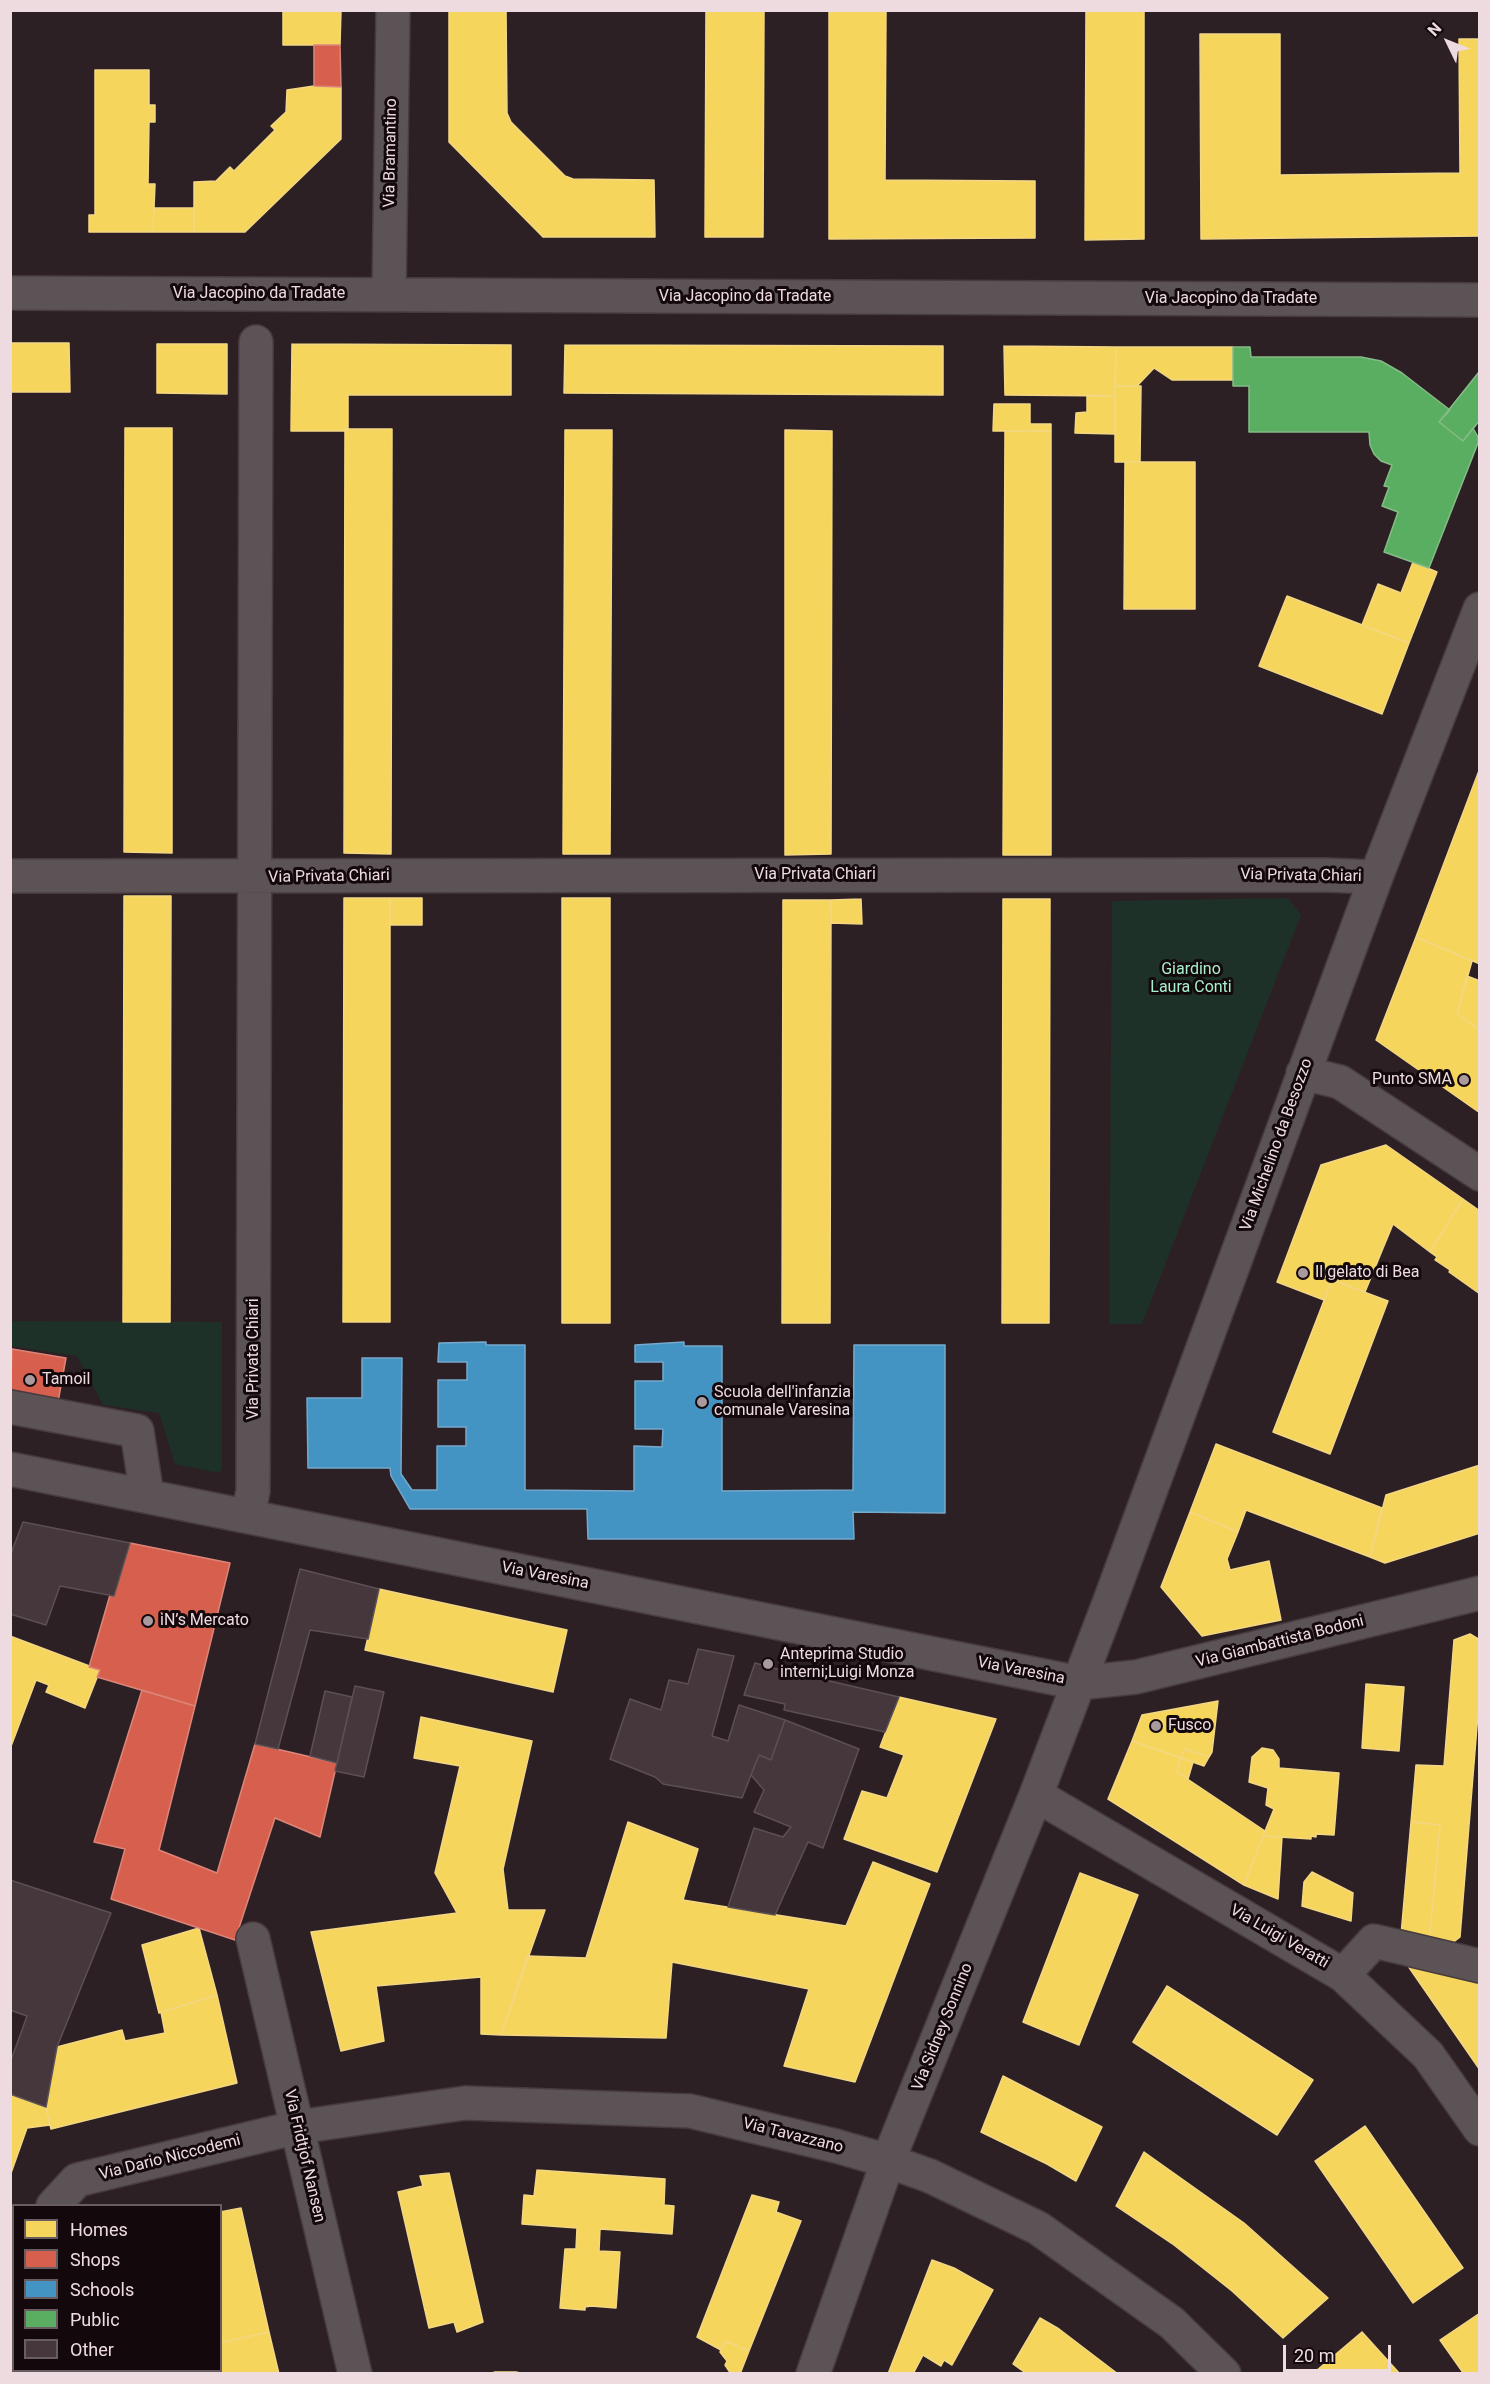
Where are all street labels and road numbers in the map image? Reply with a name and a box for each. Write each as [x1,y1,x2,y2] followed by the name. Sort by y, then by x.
[380,98,402,208] street label: Via Bramantino
[173,284,345,304] street label: Via Jacopino da Tradate
[659,287,831,307] street label: Via Jacopino da Tradate
[1145,289,1317,309] street label: Via Jacopino da Tradate
[754,865,876,885] street label: Via Privata Chiari
[1240,865,1362,887] street label: Via Privata Chiari
[268,866,390,888] street label: Via Privata Chiari
[1237,1056,1317,1234] street label: Via Michelino da Besozzo
[244,1298,264,1420] street label: Via Privata Chiari
[500,1558,590,1594] street label: Via Varesina
[1194,1612,1366,1672] street label: Via Giambattista Bodoni
[976,1653,1066,1689] street label: Via Varesina
[1226,1901,1332,1973] street label: Via Luigi Veratti
[909,1960,977,2094] street label: Via Sidney Sonnino
[279,2088,329,2224] street label: Via Fridtjof Nansen
[741,2114,845,2158] street label: Via Tavazzano
[97,2131,243,2185] street label: Via Dario Niccodemi

